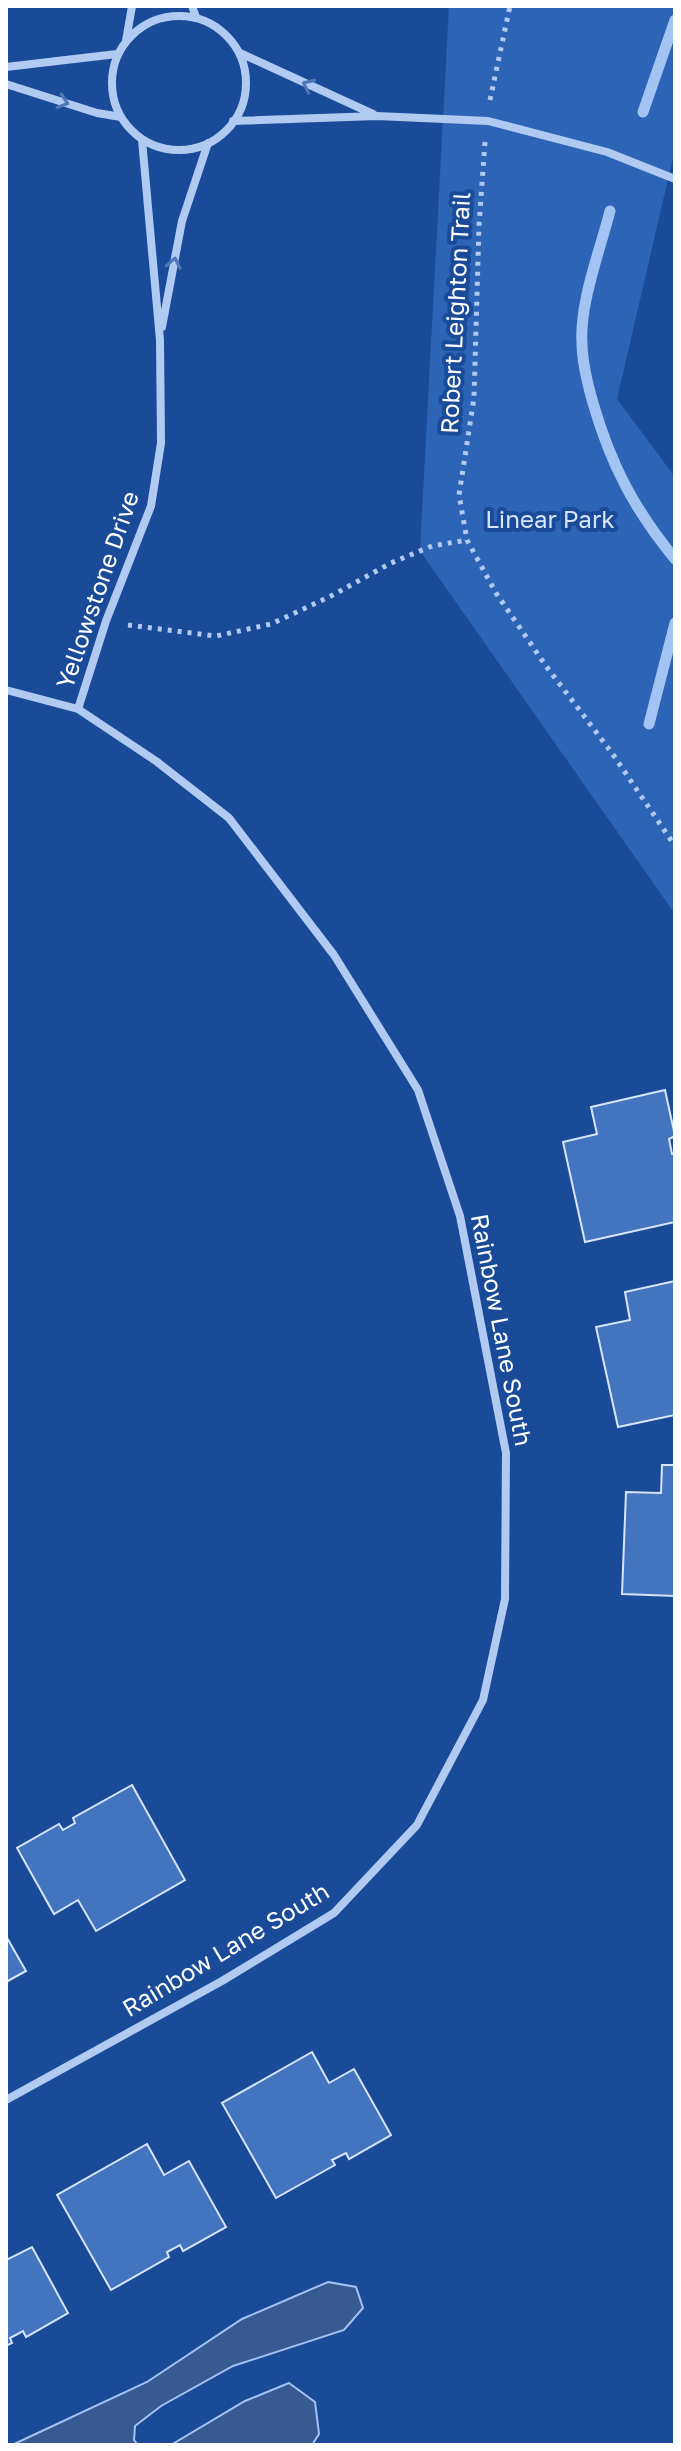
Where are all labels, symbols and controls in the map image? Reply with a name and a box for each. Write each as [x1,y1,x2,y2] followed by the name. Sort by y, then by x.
[302,79,317,95] one-way arrow
[55,93,69,109] one-way arrow
[434,191,475,434] street label: Robert Leighton Trail
[165,257,182,270] one-way arrow
[49,487,144,692] street label: Yellowstone Drive
[485,504,615,533] park label: Linear Park
[466,1211,539,1448] street label: Rainbow Lane South
[117,1876,334,2022] street label: Rainbow Lane South

